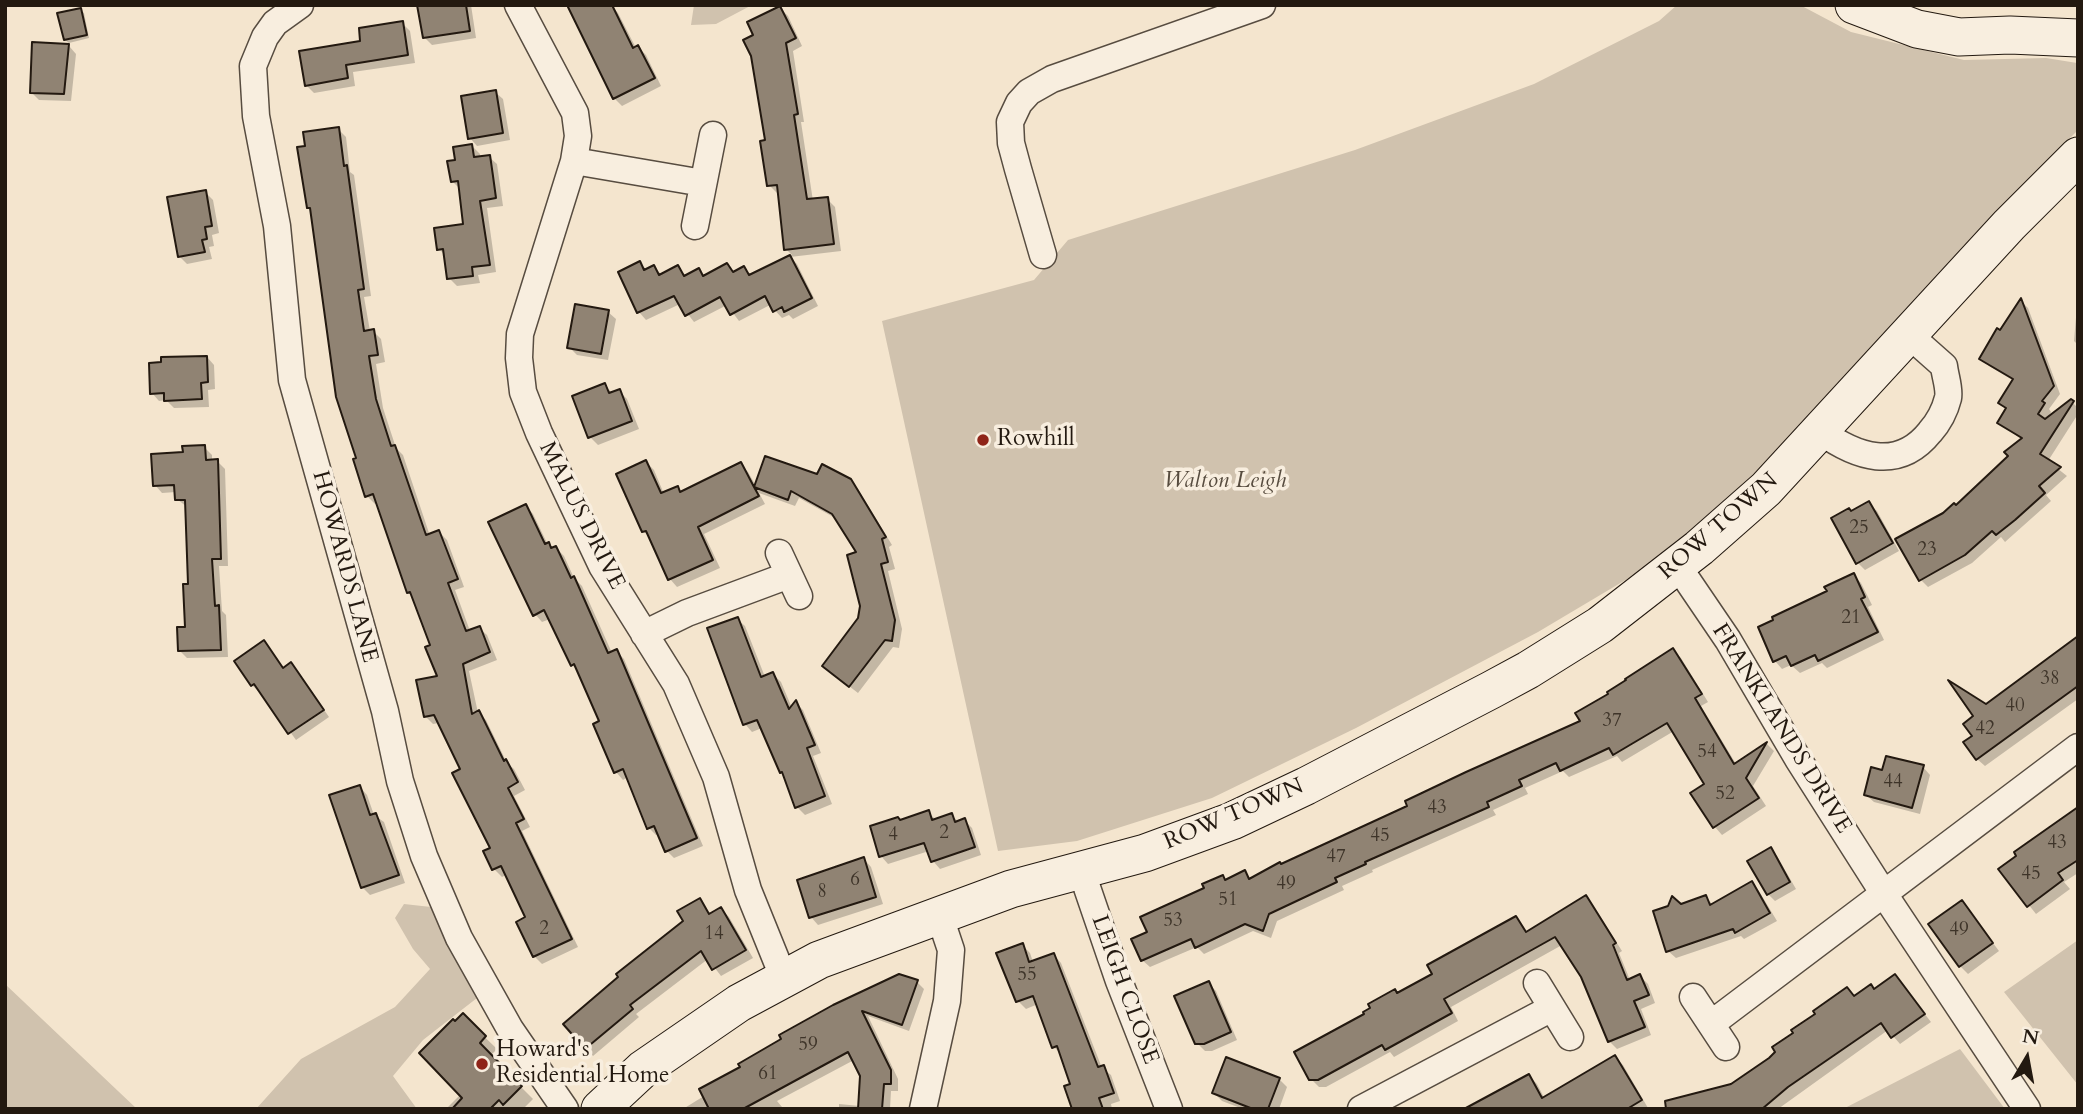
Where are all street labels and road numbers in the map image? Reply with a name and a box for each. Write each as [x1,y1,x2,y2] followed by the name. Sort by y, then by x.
[532,438,630,594] street label: MALUS DRIVE
[305,468,383,666] street label: HOWARDS LANE
[1654,468,1784,586] street label: ROW TOWN
[1705,619,1857,839] street label: FRANKLANDS DRIVE
[1160,773,1308,857] street label: ROW TOWN
[1084,912,1164,1068] street label: LEIGH CLOSE

